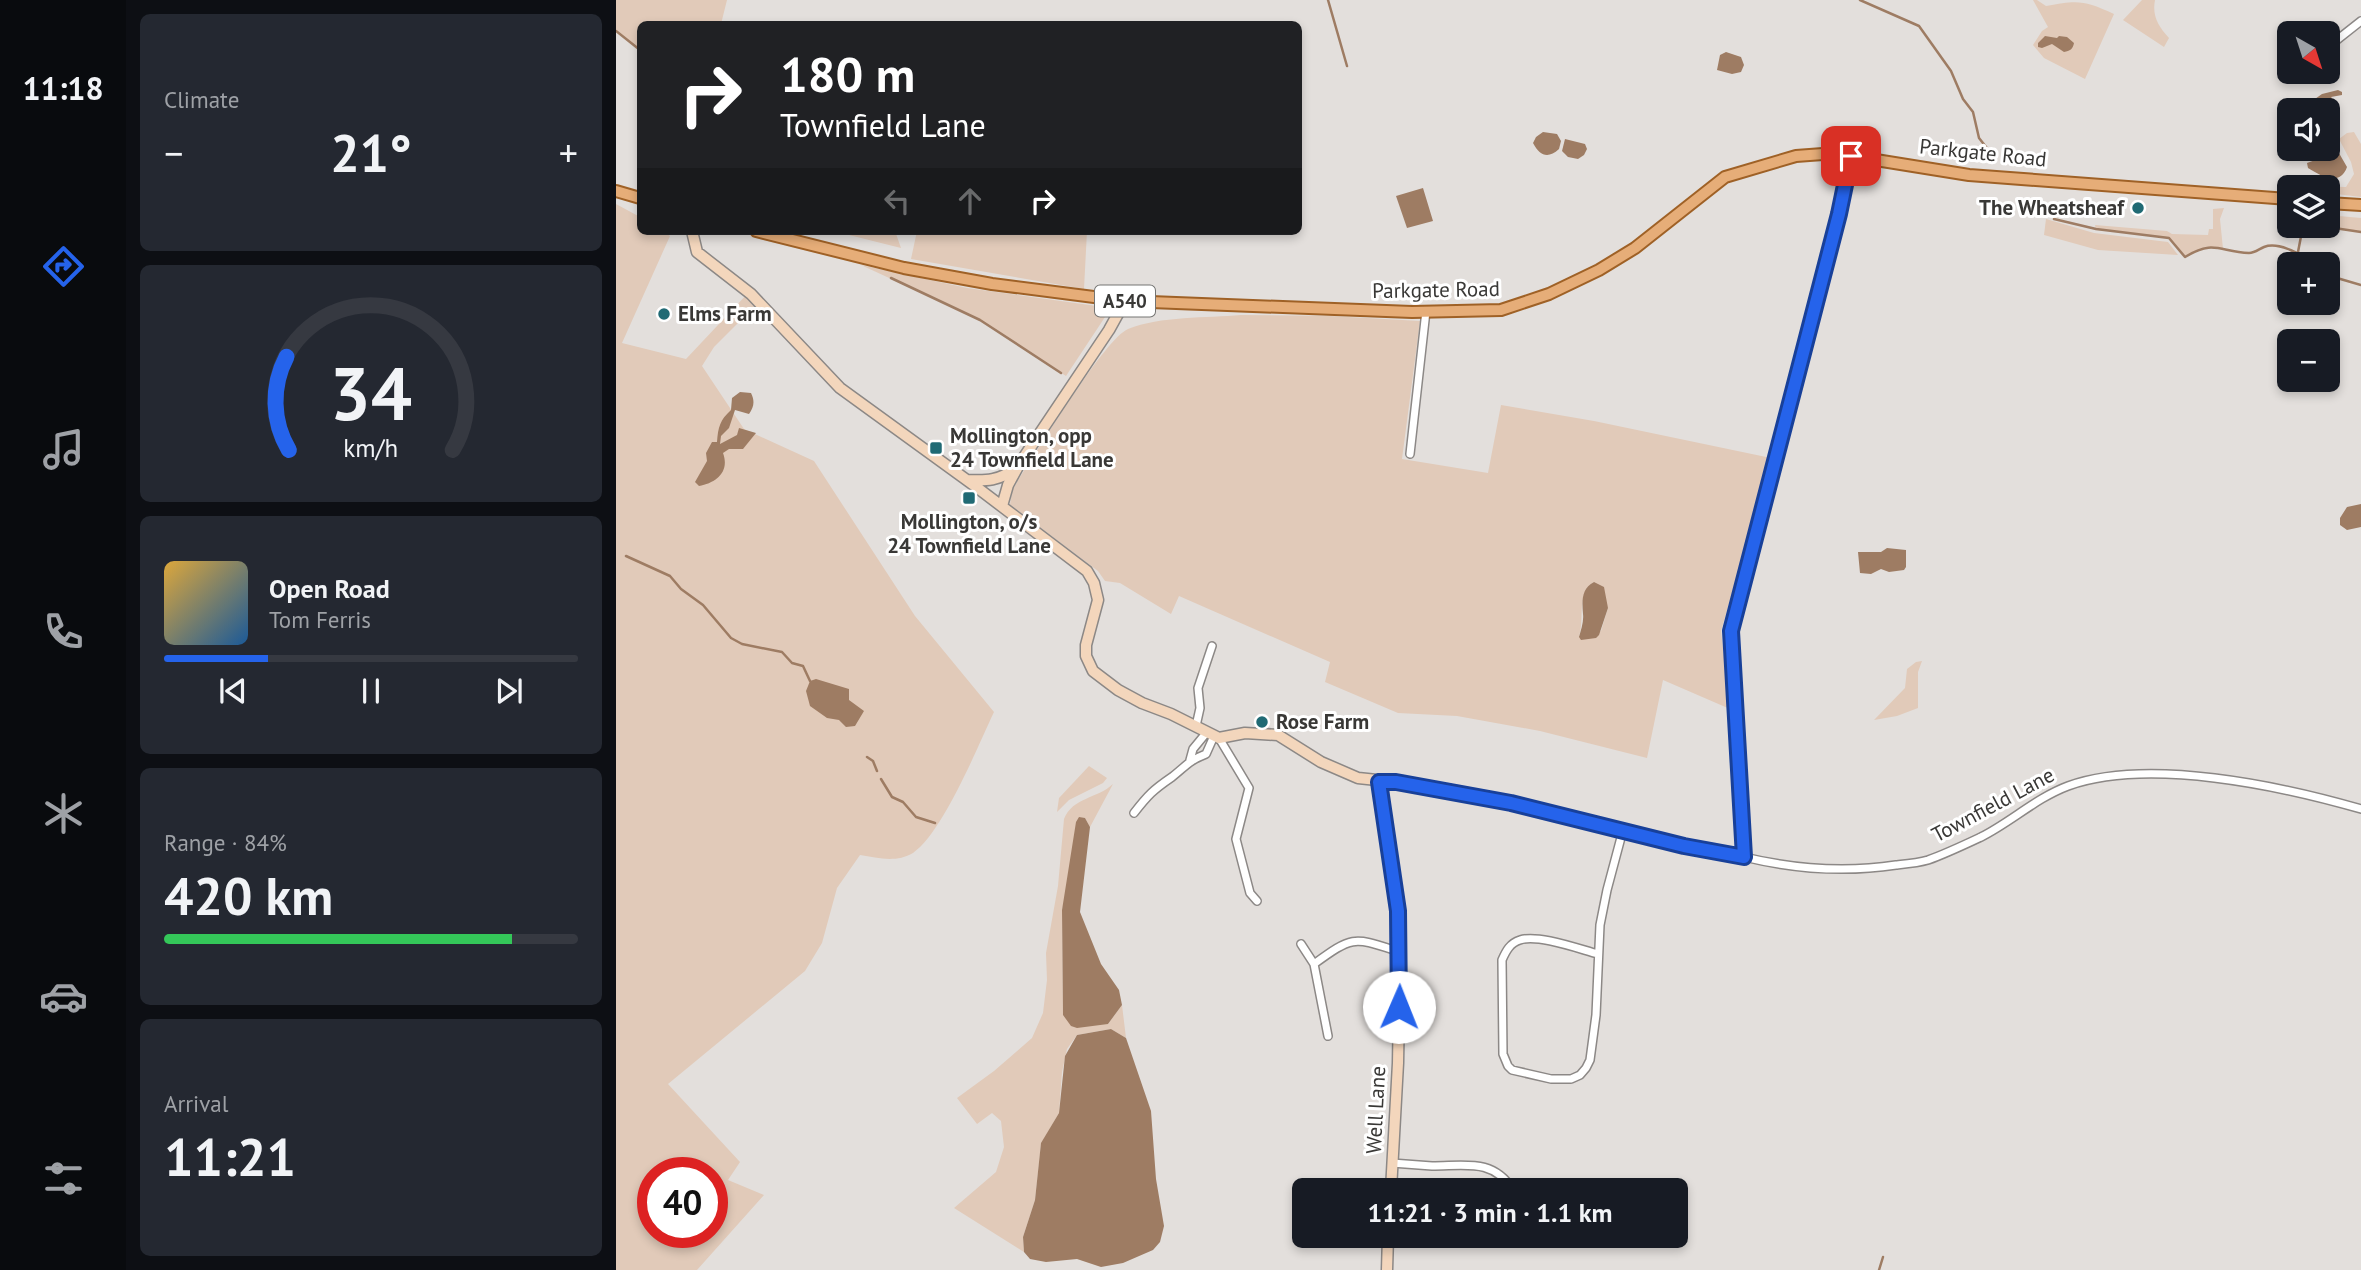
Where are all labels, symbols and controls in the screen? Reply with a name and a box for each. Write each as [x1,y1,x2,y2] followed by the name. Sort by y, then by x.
[2277,21,2340,84] north arrow
[2277,21,2340,392] map controls
[780,42,915,106] text: 180 m
[665,49,756,140] icon: right
[22,67,104,109] text: 11:18
[164,85,239,114] text: Climate
[2277,98,2340,161] button: sound
[780,104,986,146] text: Townfield Lane
[330,119,412,186] text: 21°
[1821,126,1881,186] pin
[164,128,183,177] text: −
[559,128,578,177] text: +
[1918,132,2048,173] street label: Parkgate Road
[1832,137,1870,175] icon: arrive
[2277,175,2340,238] button: layers
[878,182,916,220] icon: left
[951,182,989,220] icon: ahead
[1024,182,1062,220] icon: right
[1979,194,2125,221] place label: The Wheatsheaf
[2130,200,2146,216] marker: The Wheatsheaf
[39,242,88,291] icon: directions
[2277,252,2340,315] button: +
[1372,275,1500,304] street label: Parkgate Road
[1095,286,1155,316] road number: A540
[678,300,772,327] place label: Elms Farm
[656,306,672,322] marker: Elms Farm
[2277,329,2340,392] button: −
[330,346,412,440] text: 34
[950,422,1114,473] place label: Mollington, opp 24 Townfield Lane
[39,425,88,474] icon: music
[344,432,398,464] text: km/h
[928,440,944,456] marker: Mollington, opp 24 Townfield Lane
[961,490,977,506] marker: Mollington, o/s 24 Townfield Lane
[887,508,1051,559] place label: Mollington, o/s 24 Townfield Lane
[269,572,390,605] text: Open Road
[269,605,371,634] text: Tom Ferris
[39,607,88,656] icon: phone
[214,672,252,710] icon: previous
[352,672,390,710] icon: pause
[490,672,528,710] icon: next
[1276,708,1369,735] place label: Rose Farm
[1254,714,1270,730] marker: Rose Farm
[1927,761,2059,848] street label: Townfield Lane
[39,789,88,838] icon: climate
[164,828,287,857] text: Range · 84%
[164,862,333,929] text: 420 km
[1362,970,1436,1044] position arrow
[39,972,88,1021] icon: car
[1360,1065,1391,1155] street label: Well Lane
[164,1089,228,1118] text: Arrival
[164,1123,296,1190] text: 11:21
[39,1154,88,1203] icon: filters
[637,1157,728,1248] speed limit sign: 40
[1368,1196,1613,1229] text: 11:21 · 3 min · 1.1 km

